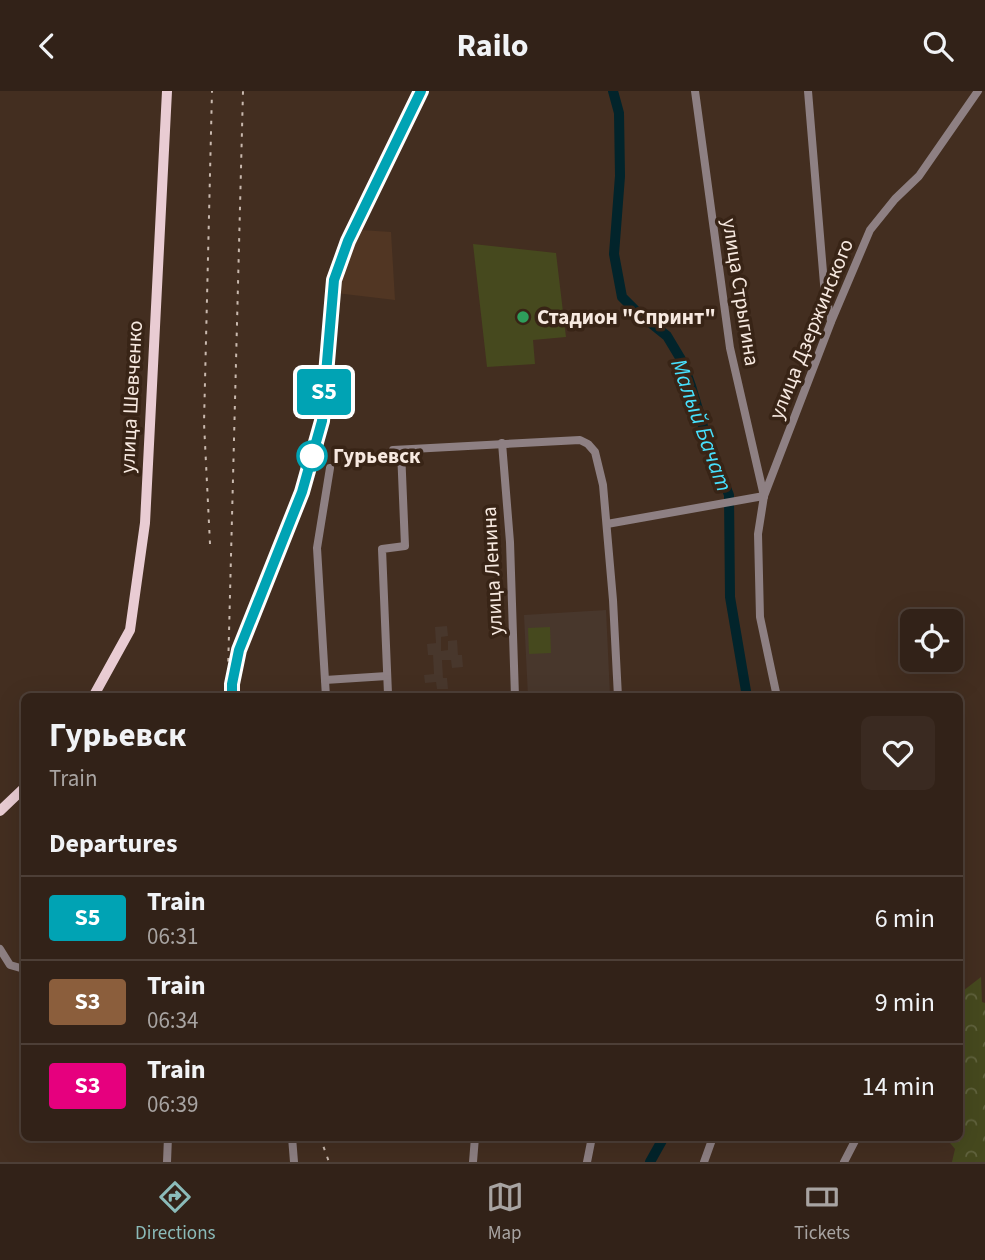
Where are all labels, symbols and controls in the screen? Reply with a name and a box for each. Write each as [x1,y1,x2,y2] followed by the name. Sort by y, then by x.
[457,23,528,69] text: Railo
[28,27,66,65] icon: back
[919,27,957,65] icon: search
[715,216,767,368] street label: улица Стрыгина
[761,234,861,424] street label: улица Дзержинского
[537,302,716,332] place label: Стадион "Спринт"
[515,309,531,325] marker: Стадион "Спринт"
[112,320,150,474] street label: улица Шевченко
[662,354,741,496] water label: Малый Бачат
[292,369,356,415] line badge: S5
[311,374,337,409] text: S5
[297,441,327,471] marker: Гурьевск
[333,441,421,471] place label: Гурьевск
[474,506,510,636] street label: улица Ленина
[900,609,963,672] map controls
[900,609,963,672] button: locate
[49,712,186,759] text: Гурьевск
[861,716,935,790] button: heart
[49,762,98,795] text: Train
[49,825,177,862] text: Departures
[147,883,206,920] text: Train
[74,900,101,935] text: S5
[875,900,935,937] text: 6 min
[147,920,198,953] text: 06:31
[147,967,206,1004] text: Train
[74,984,101,1019] text: S3
[875,984,935,1021] text: 9 min
[147,1004,198,1037] text: 06:34
[147,1051,206,1088] text: Train
[74,1068,101,1103] text: S3
[862,1068,935,1105] text: 14 min
[147,1088,198,1121] text: 06:39
[135,1178,216,1247] tab: Directions
[486,1178,524,1247] tab: Map
[794,1178,850,1247] tab: Tickets

